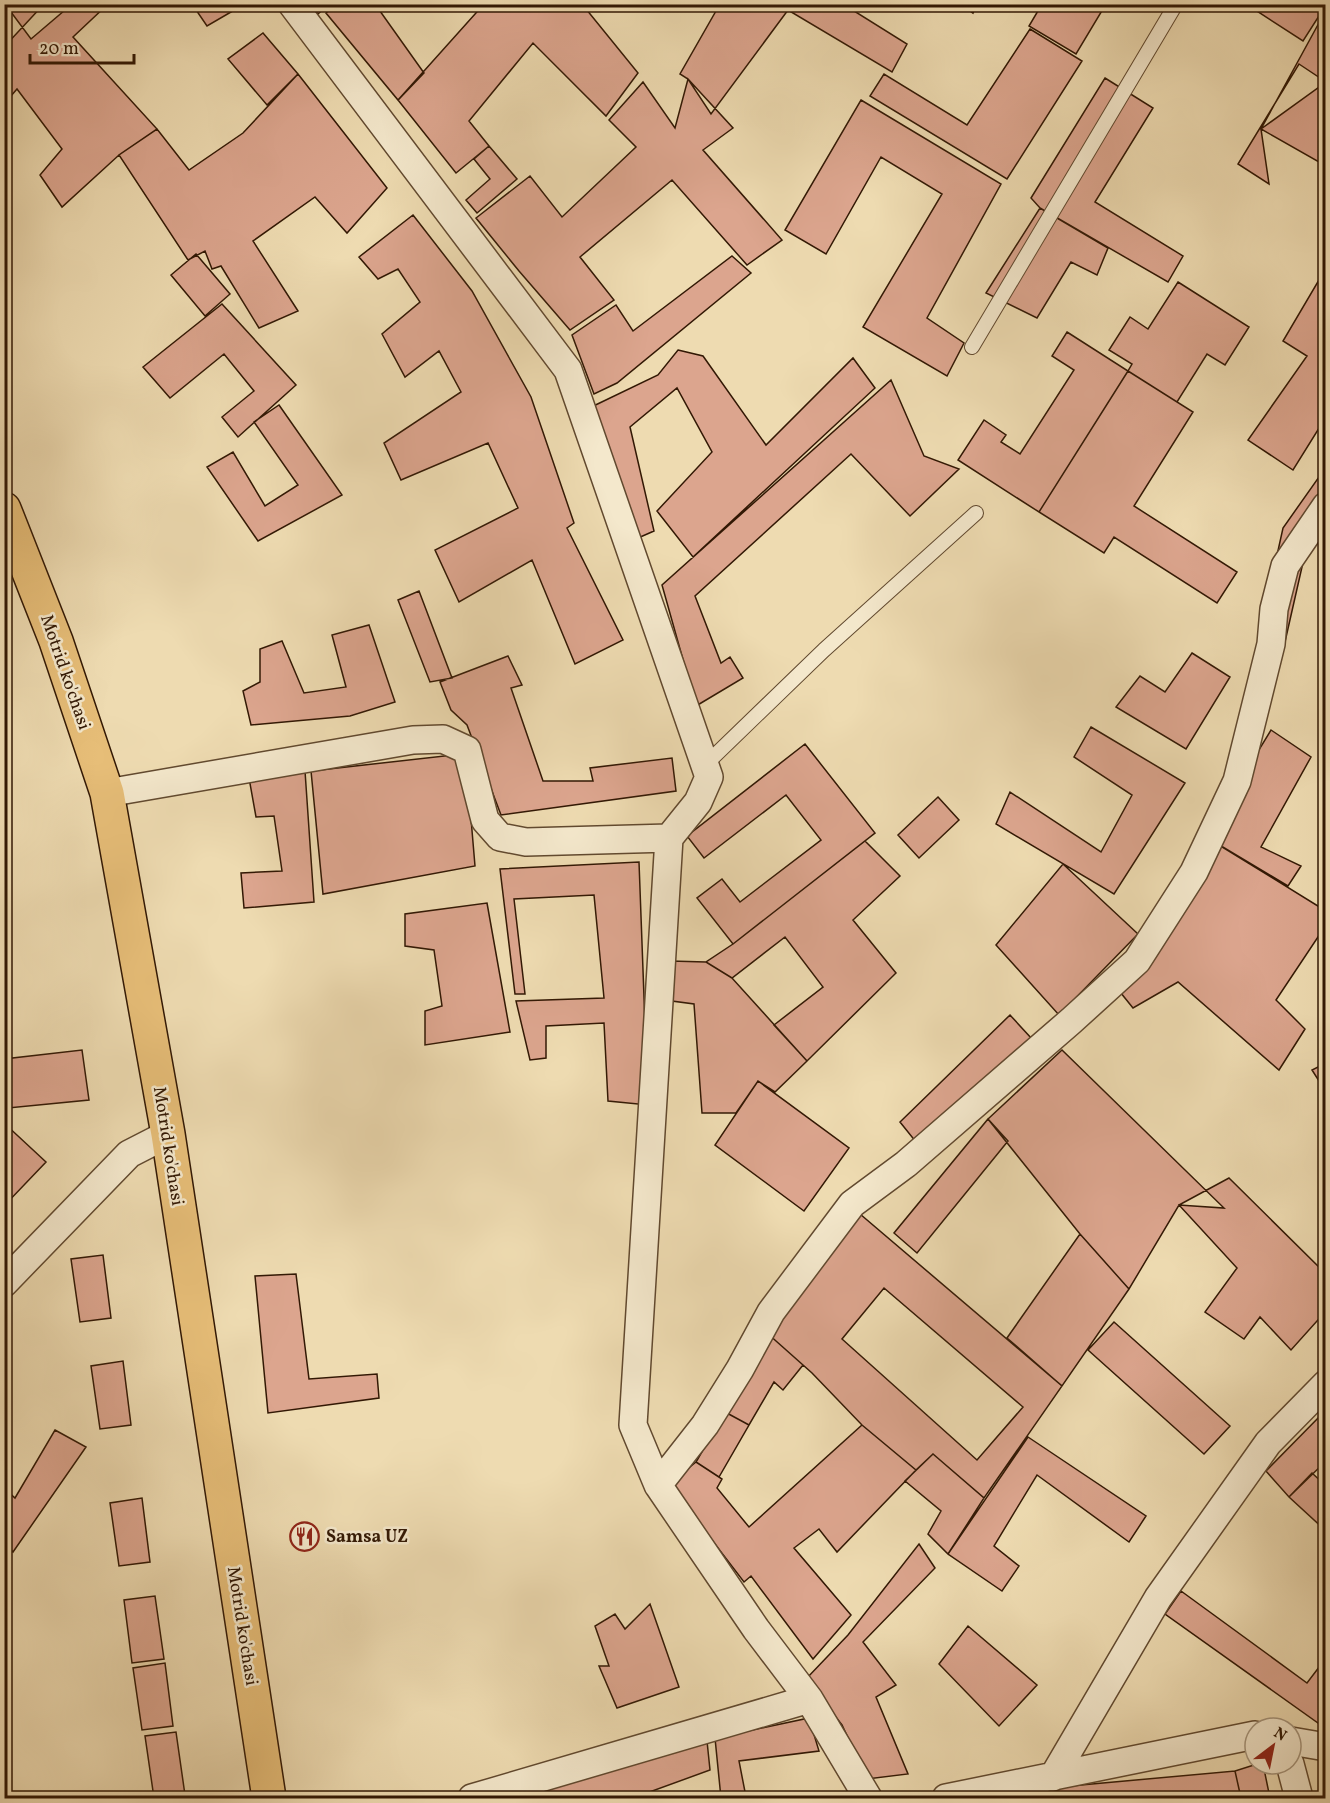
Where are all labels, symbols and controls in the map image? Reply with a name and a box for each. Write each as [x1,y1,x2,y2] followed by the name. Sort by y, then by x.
[30,27,134,65] scale bar
[39,37,79,62] text: 20 m
[33,611,96,734] street label: Motrid ko'chasi
[146,1085,189,1208] street label: Motrid ko'chasi
[289,1520,321,1552] restaurant icon: Samsa UZ
[326,1525,408,1550] place label: Samsa UZ
[220,1565,263,1688] street label: Motrid ko'chasi
[1243,1716,1303,1776] north arrow
[1269,1723,1291,1748] text: N

